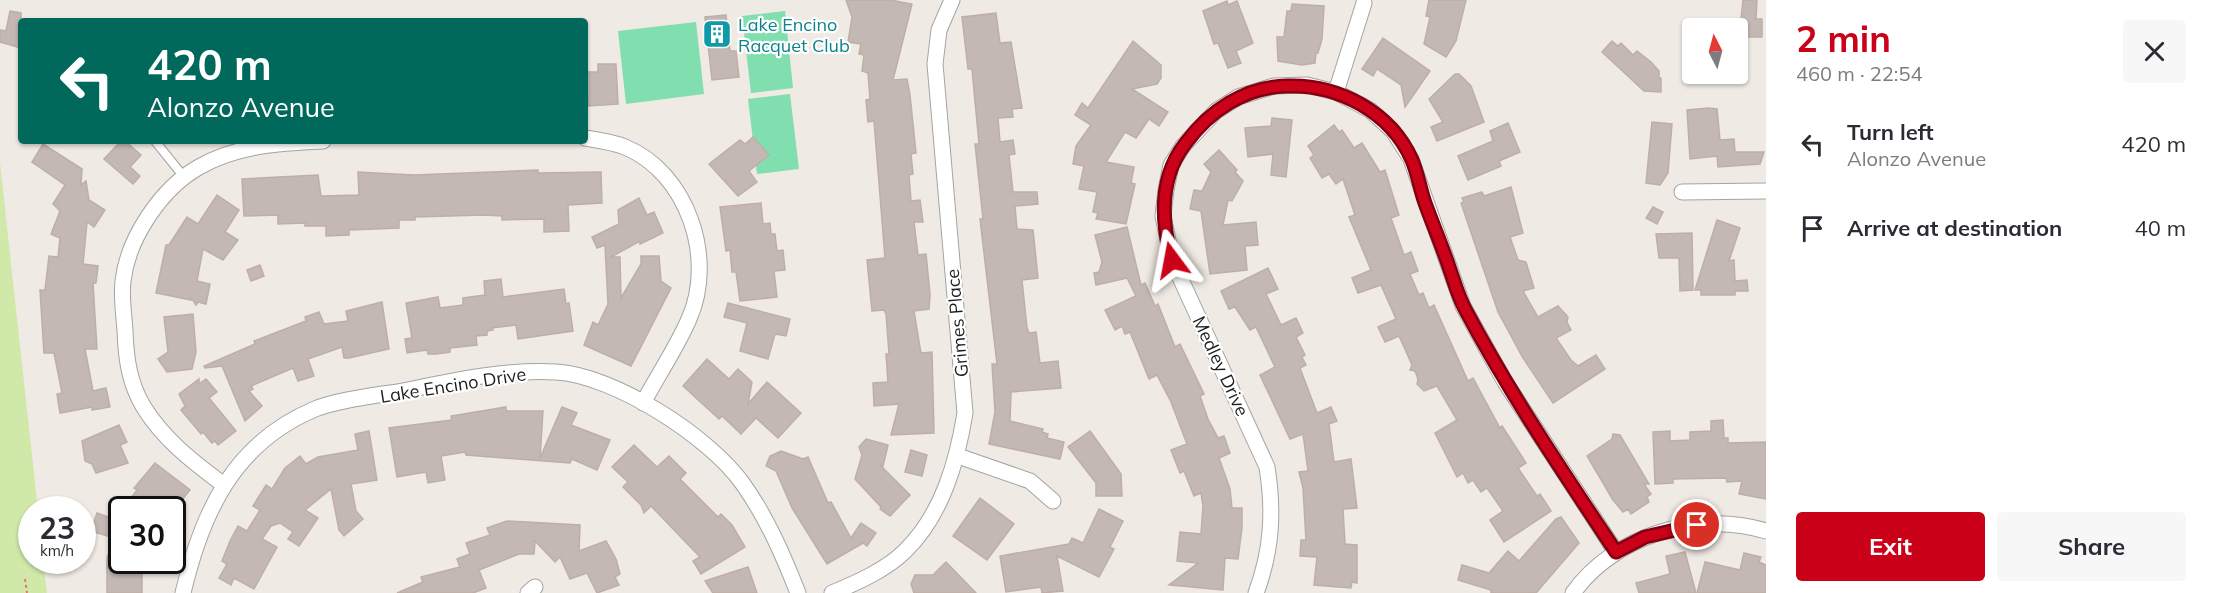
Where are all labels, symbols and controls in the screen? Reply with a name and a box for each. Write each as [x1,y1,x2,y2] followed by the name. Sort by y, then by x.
[738,13,850,57] place label: Lake Encino Racquet Club
[1796,16,1891,61] text: 2 min
[701,18,733,50] building icon: Lake Encino Racquet Club
[1682,18,1748,84] north arrow
[1682,18,1748,84] map controls
[2123,20,2186,83] button: close
[147,38,272,91] text: 420 m
[48,42,126,120] icon: left
[1796,61,1922,86] text: 460 m · 22:54
[147,90,335,124] text: Alonzo Avenue
[1847,118,1934,146] text: Turn left
[1796,128,1829,161] icon: left
[2121,130,2186,158] text: 420 m
[1847,146,1986,171] text: Alonzo Avenue
[1796,212,1829,245] icon: arrive
[1847,214,2062,242] text: Arrive at destination
[2135,214,2186,242] text: 40 m
[1140,228,1204,292] position arrow
[941,268,973,378] street label: Grimes Place
[1188,312,1254,420] street label: Medley Drive
[378,362,528,408] street label: Lake Encino Drive
[108,496,186,574] speed limit sign: 30
[1671,499,1722,550] pin
[1680,508,1713,541] icon: arrive
[39,509,75,547] text: 23
[1796,512,1985,581] button: Exit
[1997,512,2186,581] button: Share
[40,541,74,560] text: km/h

